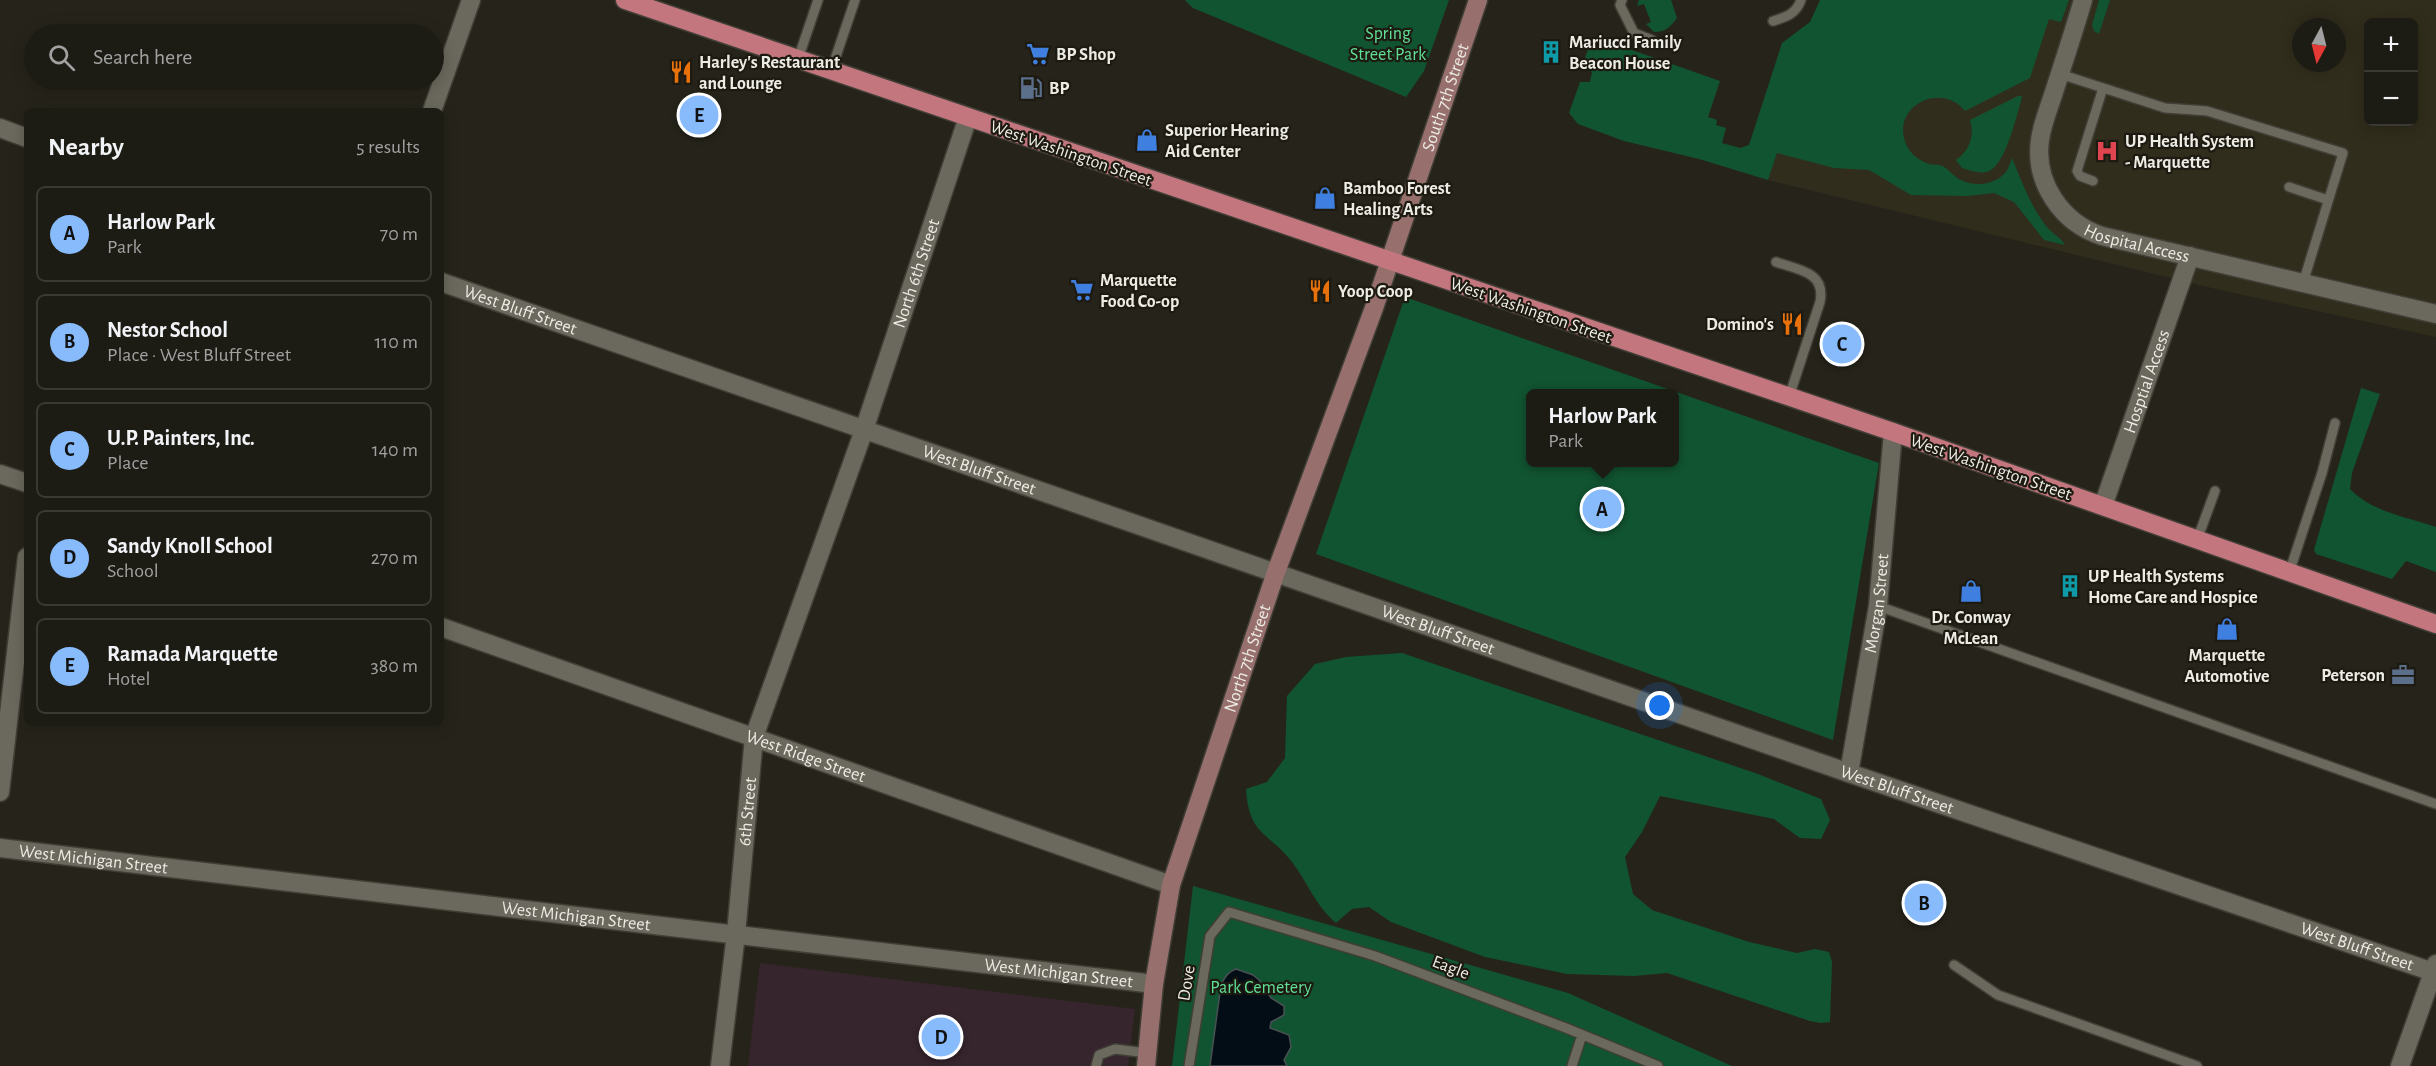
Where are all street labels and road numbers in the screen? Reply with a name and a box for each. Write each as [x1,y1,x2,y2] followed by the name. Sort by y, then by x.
[1420,41,1473,154] street label: South 7th Street
[988,118,1154,190] street label: West Washington Street
[891,217,944,330] street label: North 6th Street
[2081,222,2191,266] street label: Hospital Access
[1448,275,1614,347] street label: West Washington Street
[461,283,579,339] street label: West Bluff Street
[2121,328,2174,436] street label: Hosptial Access
[1908,432,2074,504] street label: West Washington Street
[920,443,1038,499] street label: West Bluff Street
[1862,553,1892,654] street label: Morgan Street
[1222,602,1275,715] street label: North 7th Street
[1379,603,1497,659] street label: West Bluff Street
[744,728,868,786] street label: West Ridge Street
[1838,763,1956,818] street label: West Bluff Street
[736,776,760,847] street label: 6th Street
[18,842,169,878] street label: West Michigan Street
[501,899,652,935] street label: West Michigan Street
[2298,919,2416,975] street label: West Bluff Street
[1430,953,1472,983] street label: Eagle
[983,956,1134,991] street label: West Michigan Street
[1175,964,1199,1002] street label: Dove

